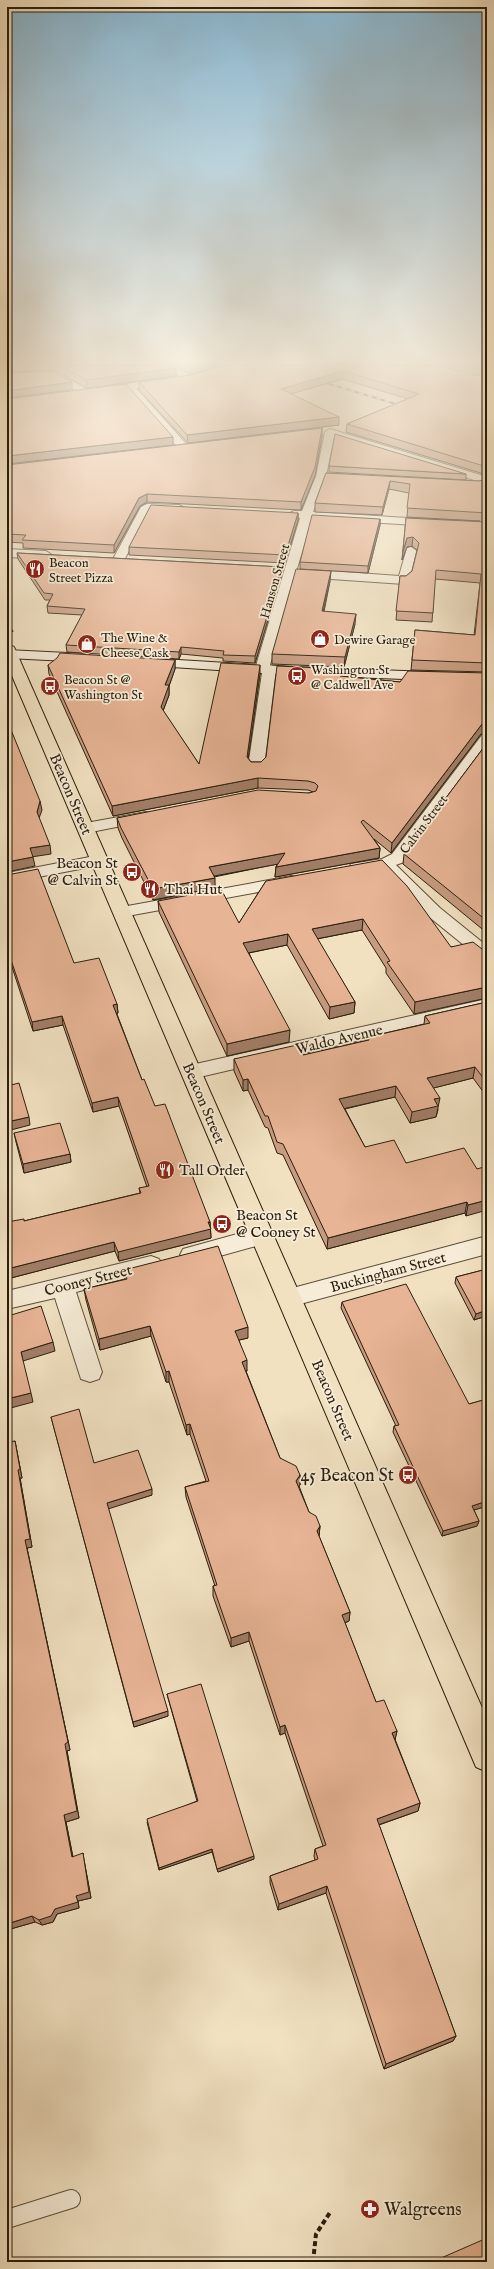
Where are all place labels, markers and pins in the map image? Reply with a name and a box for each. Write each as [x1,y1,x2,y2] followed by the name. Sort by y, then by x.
[49,555,113,587] place label: Beacon Street Pizza
[24,558,46,580] restaurant icon: Beacon Street Pizza
[309,628,331,650] shop icon: Dewire Garage
[101,630,170,662] place label: The Wine & Cheese Cask
[334,632,415,649] place label: Dewire Garage
[76,633,98,655] shop icon: The Wine & Cheese Cask
[311,662,393,694] place label: Washington St @ Caldwell Ave
[286,665,308,687] bus stop icon: Washington St @ Caldwell Ave
[64,672,143,704] place label: Beacon St @ Washington St
[39,675,61,697] bus stop icon: Beacon St @ Washington St
[48,854,118,890] place label: Beacon St @ Calvin St
[121,861,143,883] bus stop icon: Beacon St @ Calvin St
[139,878,161,900] restaurant icon: Thai Hut
[164,880,222,899] place label: Thai Hut
[154,1159,176,1181] restaurant icon: Tall Order
[179,1161,246,1180] place label: Tall Order
[236,1206,316,1242] place label: Beacon St @ Cooney St
[211,1213,233,1235] bus stop icon: Beacon St @ Cooney St
[397,1464,419,1486] bus stop icon: 45 Beacon St
[301,1465,394,1488] place label: 45 Beacon St
[359,2198,381,2220] pharmacy icon: Walgreens
[384,2199,462,2222] place label: Walgreens

